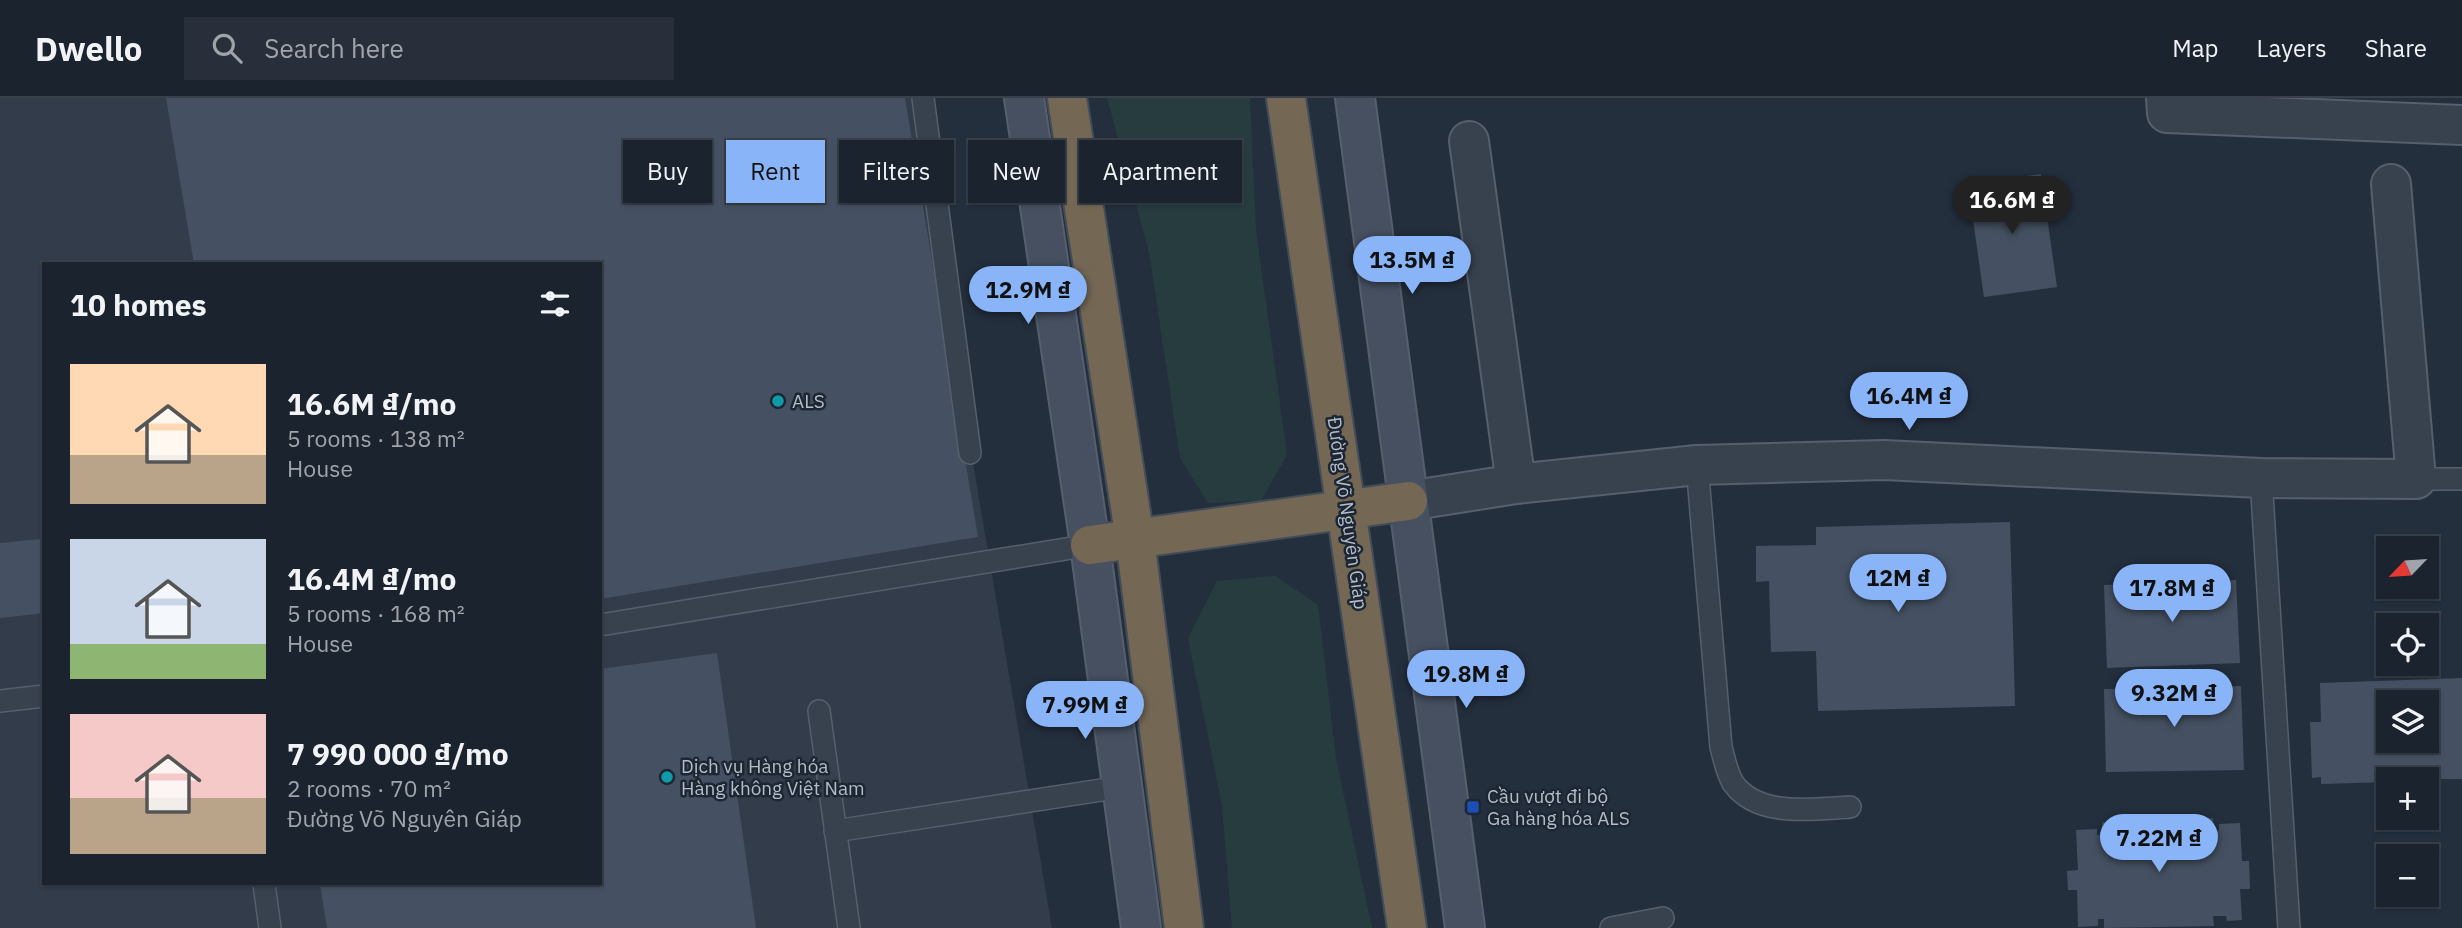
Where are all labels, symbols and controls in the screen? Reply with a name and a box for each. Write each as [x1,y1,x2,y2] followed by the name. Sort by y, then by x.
[184,17,674,80] search box
[35,27,142,70] text: Dwello
[208,29,246,67] icon: search
[264,31,404,65] text: Search here
[2172,32,2219,64] text: Map
[2257,32,2327,64] text: Layers
[2365,32,2427,64] text: Share
[623,140,712,203] chip: Buy
[726,140,825,203] chip: Rent
[839,140,954,203] chip: Filters
[968,140,1065,203] chip: New
[1079,140,1242,203] chip: Apartment
[1947,176,2077,236] pin: 16.6M ₫
[1969,184,2055,214] text: 16.6M ₫
[1347,236,1477,296] pin: 13.5M ₫
[1369,244,1455,274] text: 13.5M ₫
[963,266,1093,326] pin: 12.9M ₫
[985,274,1071,304] text: 12.9M ₫
[70,285,207,324] text: 10 homes
[536,285,574,323] icon: filters
[1844,372,1974,432] pin: 16.4M ₫
[1866,380,1952,410] text: 16.4M ₫
[287,384,456,423] text: 16.6M ₫/mo
[792,389,825,413] place label: ALS
[126,392,210,476] icon: home
[770,393,786,409] marker: ALS
[1323,415,1373,611] street label: Đường Võ Nguyên Giáp
[287,423,465,453] text: 5 rooms · 138 m²
[287,453,353,483] text: House
[2376,536,2440,598] north arrow
[2376,536,2439,907] map controls
[1849,554,1947,614] pin: 12M ₫
[287,559,456,598] text: 16.4M ₫/mo
[1865,562,1931,592] text: 12M ₫
[2107,564,2237,624] pin: 17.8M ₫
[126,567,210,651] icon: home
[2129,572,2215,602] text: 17.8M ₫
[287,598,465,628] text: 5 rooms · 168 m²
[2376,613,2439,676] button: locate
[287,628,353,658] text: House
[1401,650,1531,710] pin: 19.8M ₫
[1423,658,1509,688] text: 19.8M ₫
[2109,670,2239,729] pin: 9.32M ₫
[2131,677,2217,707] text: 9.32M ₫
[1020,682,1150,741] pin: 7.99M ₫
[1042,689,1128,719] text: 7.99M ₫
[2376,690,2439,753] button: layers
[287,734,509,773] text: 7 990 000 ₫/mo
[126,742,210,826] icon: home
[681,754,865,800] place label: Dịch vụ Hàng hóa Hàng không Việt Nam
[2376,767,2439,830] button: +
[659,769,675,785] marker: Dịch vụ Hàng hóa Hàng không Việt Nam
[287,773,451,803] text: 2 rooms · 70 m²
[1487,784,1630,830] place label: Cầu vượt đi bộ Ga hàng hóa ALS
[1465,799,1481,815] marker: Cầu vượt đi bộ Ga hàng hóa ALS
[287,803,522,833] text: Đường Võ Nguyên Giáp
[2094,814,2224,874] pin: 7.22M ₫
[2116,822,2202,852] text: 7.22M ₫
[2376,844,2439,907] button: −

